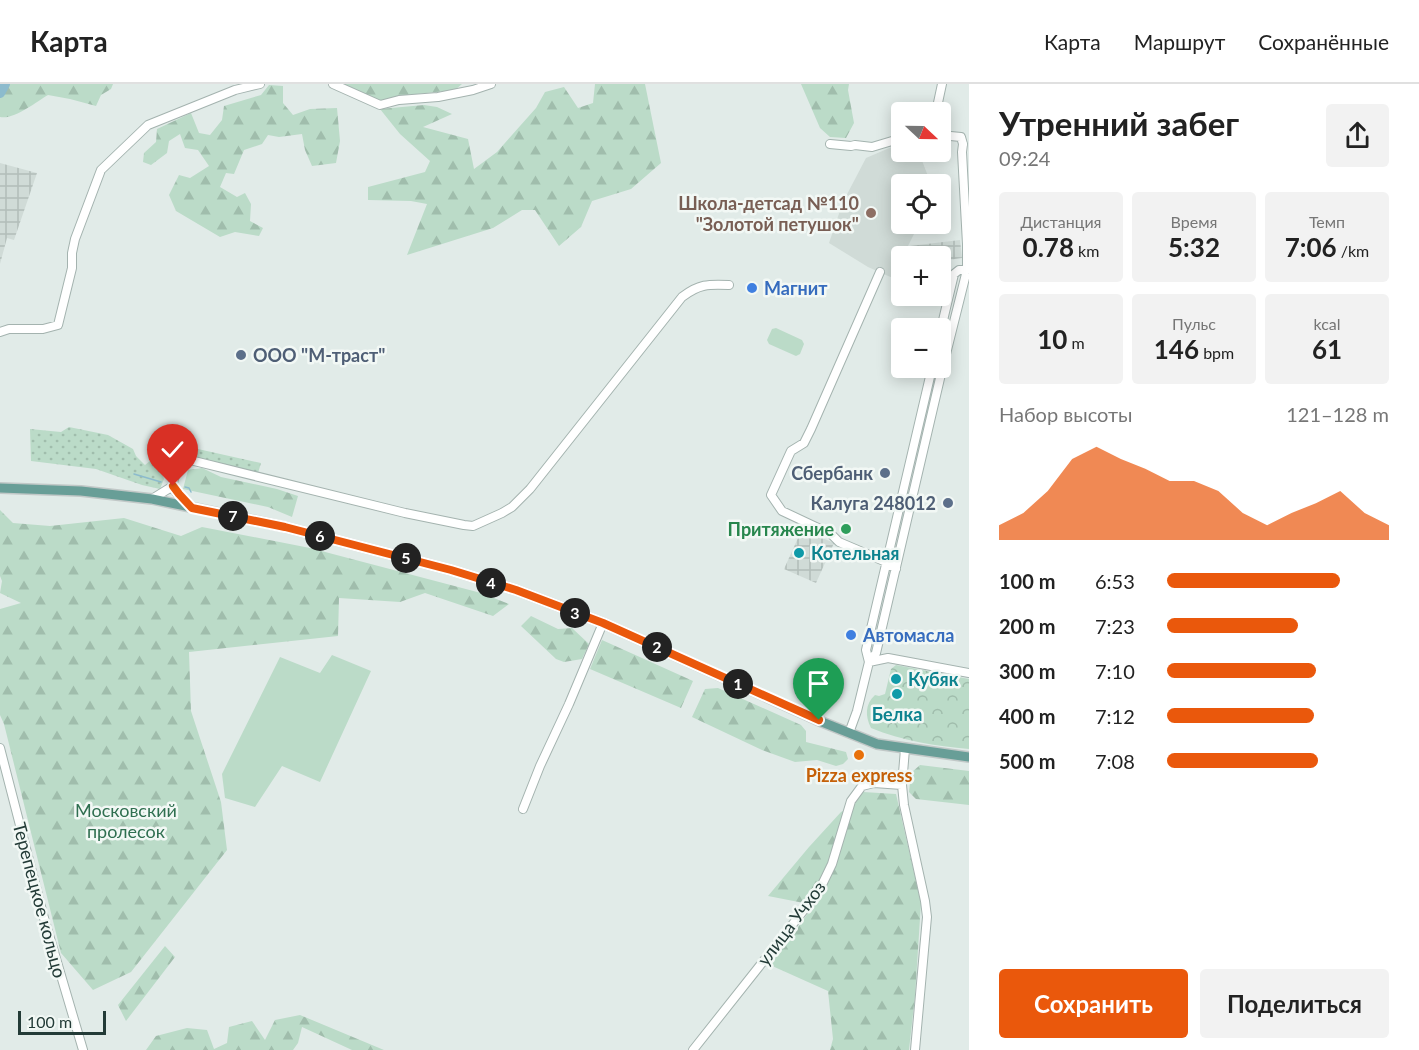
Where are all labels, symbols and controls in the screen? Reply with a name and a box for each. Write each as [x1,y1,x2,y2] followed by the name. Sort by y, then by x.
[30,24,108,58] text: Карта
[1044,29,1101,54] text: Карта
[1134,29,1225,54] text: Маршрут
[1258,29,1389,54] text: Сохранённые
[891,102,951,162] north arrow
[891,102,951,378] map controls
[999,103,1239,143] text: Утренний забег
[1326,104,1389,167] button: share
[999,146,1050,170] text: 09:24
[891,174,951,234] button: locate
[678,192,859,235] place label: Школа-детсад №110 "Золотой петушок"
[864,206,878,220] marker: Школа-детсад №110 "Золотой петушок"
[1020,212,1102,231] text: Дистанция
[1171,212,1217,231] text: Время
[1309,212,1345,231] text: Темп
[1023,231,1074,263] text: 0.78
[1168,231,1220,263] text: 5:32
[1285,231,1337,263] text: 7:06
[1074,241,1099,260] text: km
[1337,241,1369,260] text: /km
[891,246,951,306] button: +
[764,277,828,299] place label: Магнит
[745,281,759,295] marker: Магнит
[1172,314,1216,333] text: Пульс
[1313,314,1341,333] text: kcal
[891,318,951,378] button: −
[1037,323,1067,355] text: 10
[1067,333,1085,352] text: m
[1154,333,1199,365] text: 146
[1312,333,1342,365] text: 61
[1199,343,1234,362] text: bpm
[253,344,385,366] place label: ООО "М-траст"
[234,348,248,362] marker: ООО "М-траст"
[999,402,1132,426] text: Набор высоты
[1286,402,1389,426] text: 121–128 m
[147,424,198,486] pin
[156,433,189,466] icon: check
[791,462,873,484] place label: Сбербанк
[878,466,892,480] marker: Сбербанк
[811,492,936,514] place label: Калуга 248012
[941,496,955,510] marker: Калуга 248012
[218,501,248,531] pin: 7
[228,506,238,525] text: 7
[728,518,834,540] place label: Притяжение
[305,521,335,551] pin: 6
[839,522,853,536] marker: Притяжение
[315,526,325,545] text: 6
[811,542,900,564] place label: Котельная
[391,543,421,573] pin: 5
[792,546,806,560] marker: Котельная
[401,548,411,567] text: 5
[476,568,506,598] pin: 4
[999,569,1055,593] text: 100 m
[1095,569,1135,593] text: 6:53
[486,573,496,592] text: 4
[560,598,590,628] pin: 3
[570,603,580,622] text: 3
[999,614,1055,638] text: 200 m
[1095,614,1135,638] text: 7:23
[862,624,954,646] place label: Автомасла
[844,628,858,642] marker: Автомасла
[642,632,672,662] pin: 2
[652,637,662,656] text: 2
[793,658,844,720] pin
[999,659,1055,683] text: 300 m
[1095,659,1135,683] text: 7:10
[802,667,835,700] icon: arrive
[908,668,959,690] place label: Кубяк
[723,669,753,699] pin: 1
[889,672,903,686] marker: Кубяк
[733,674,743,693] text: 1
[890,687,904,701] marker: Белка
[872,703,922,725] place label: Белка
[999,704,1055,728] text: 400 m
[1095,704,1135,728] text: 7:12
[852,748,866,762] marker: Pizza express
[999,749,1055,773] text: 500 m
[1095,749,1135,773] text: 7:08
[806,764,912,786] place label: Pizza express
[75,799,177,842] park label: Московский пролесок
[9,820,71,980] street label: Терепецкое кольцо
[752,876,830,970] street label: улица Учхоз
[999,969,1188,1038] button: Сохранить
[1200,969,1389,1038] button: Поделиться
[18,1008,106,1036] scale bar
[27,1012,72,1031] text: 100 m

